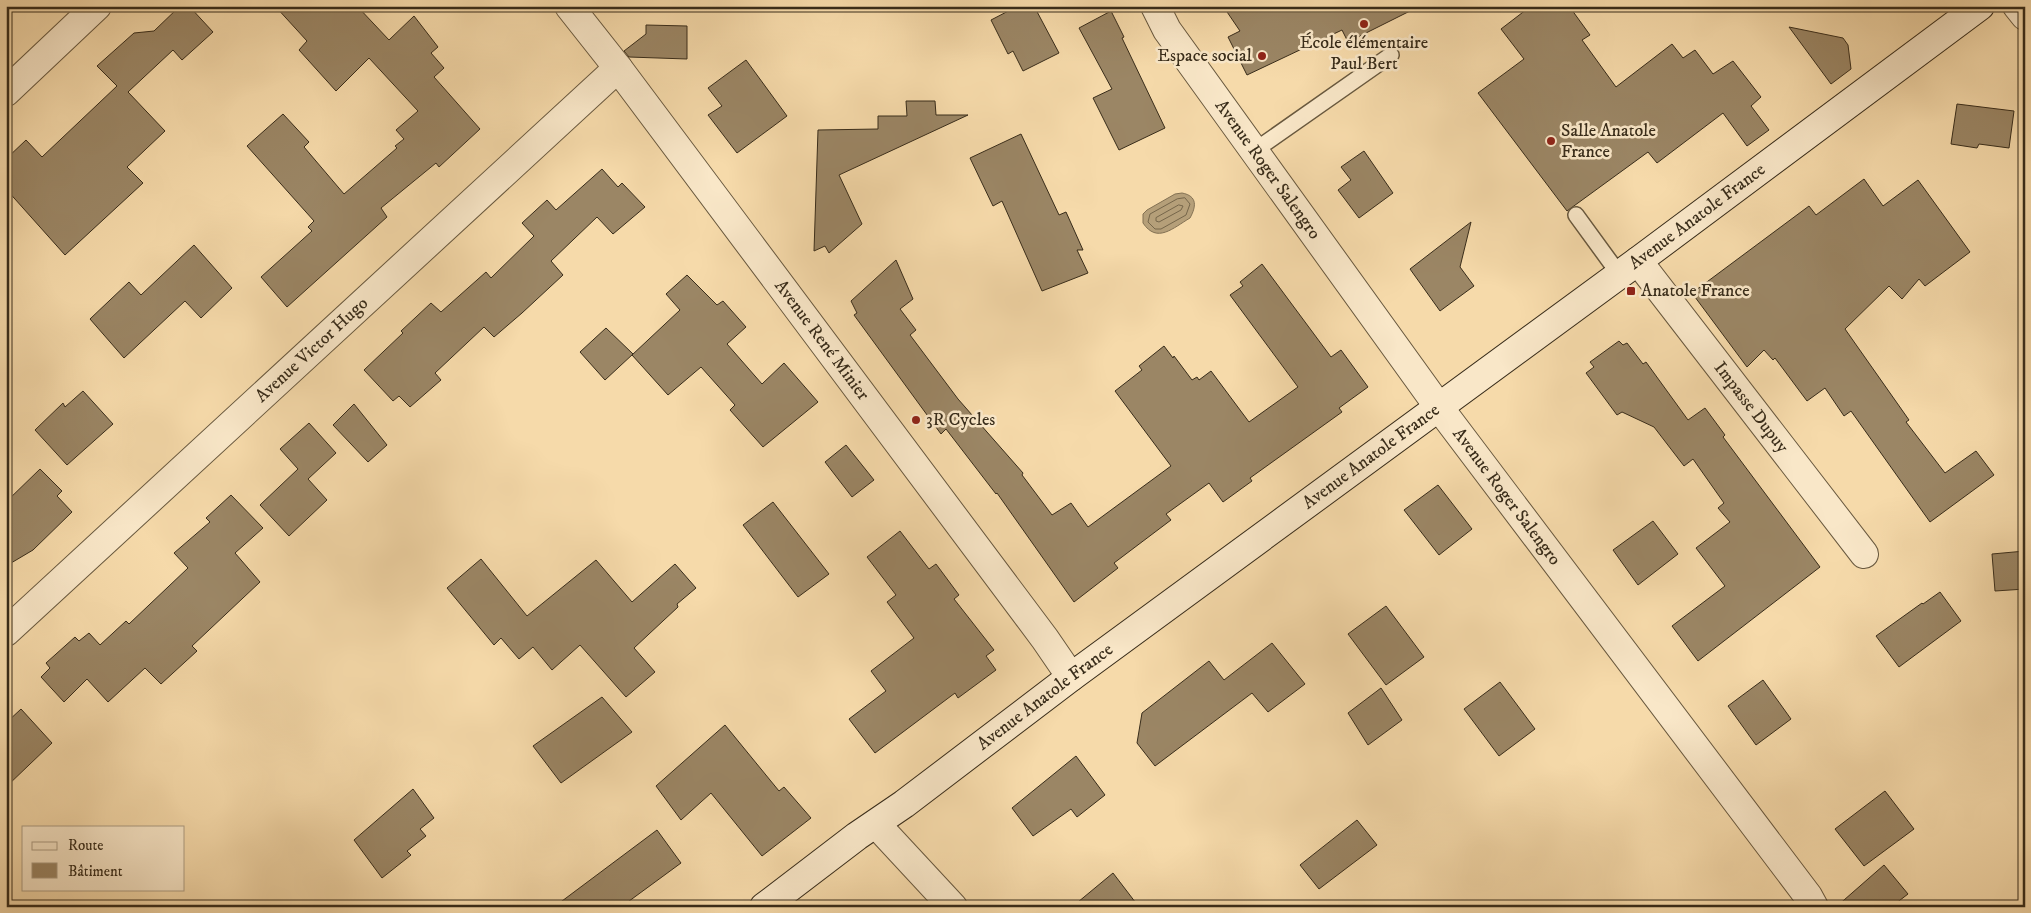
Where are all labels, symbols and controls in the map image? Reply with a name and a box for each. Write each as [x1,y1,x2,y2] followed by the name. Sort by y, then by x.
[1358,18,1370,30] marker: École élémentaire Paul Bert
[1300,32,1428,75] place label: École élémentaire Paul Bert
[1157,45,1253,67] place label: Espace social
[1256,50,1268,62] marker: Espace social
[1210,96,1325,244] street label: Avenue Roger Salengro
[1561,120,1656,163] place label: Salle Anatole France
[1545,135,1557,147] marker: Salle Anatole France
[1625,159,1770,275] street label: Avenue Anatole France
[769,276,874,405] street label: Avenue René Minier
[1641,280,1750,302] place label: Anatole France
[1625,285,1637,297] marker: Anatole France
[251,292,373,408] street label: Avenue Victor Hugo
[1709,357,1793,458] street label: Impasse Dupuy
[1298,399,1444,514] street label: Avenue Anatole France
[926,409,995,431] place label: 3R Cycles
[910,414,922,426] marker: 3R Cycles
[1447,424,1566,570] street label: Avenue Roger Salengro
[973,639,1118,755] street label: Avenue Anatole France
[22,826,185,890] legend
[68,836,103,855] text: Route
[68,862,123,881] text: Bâtiment

